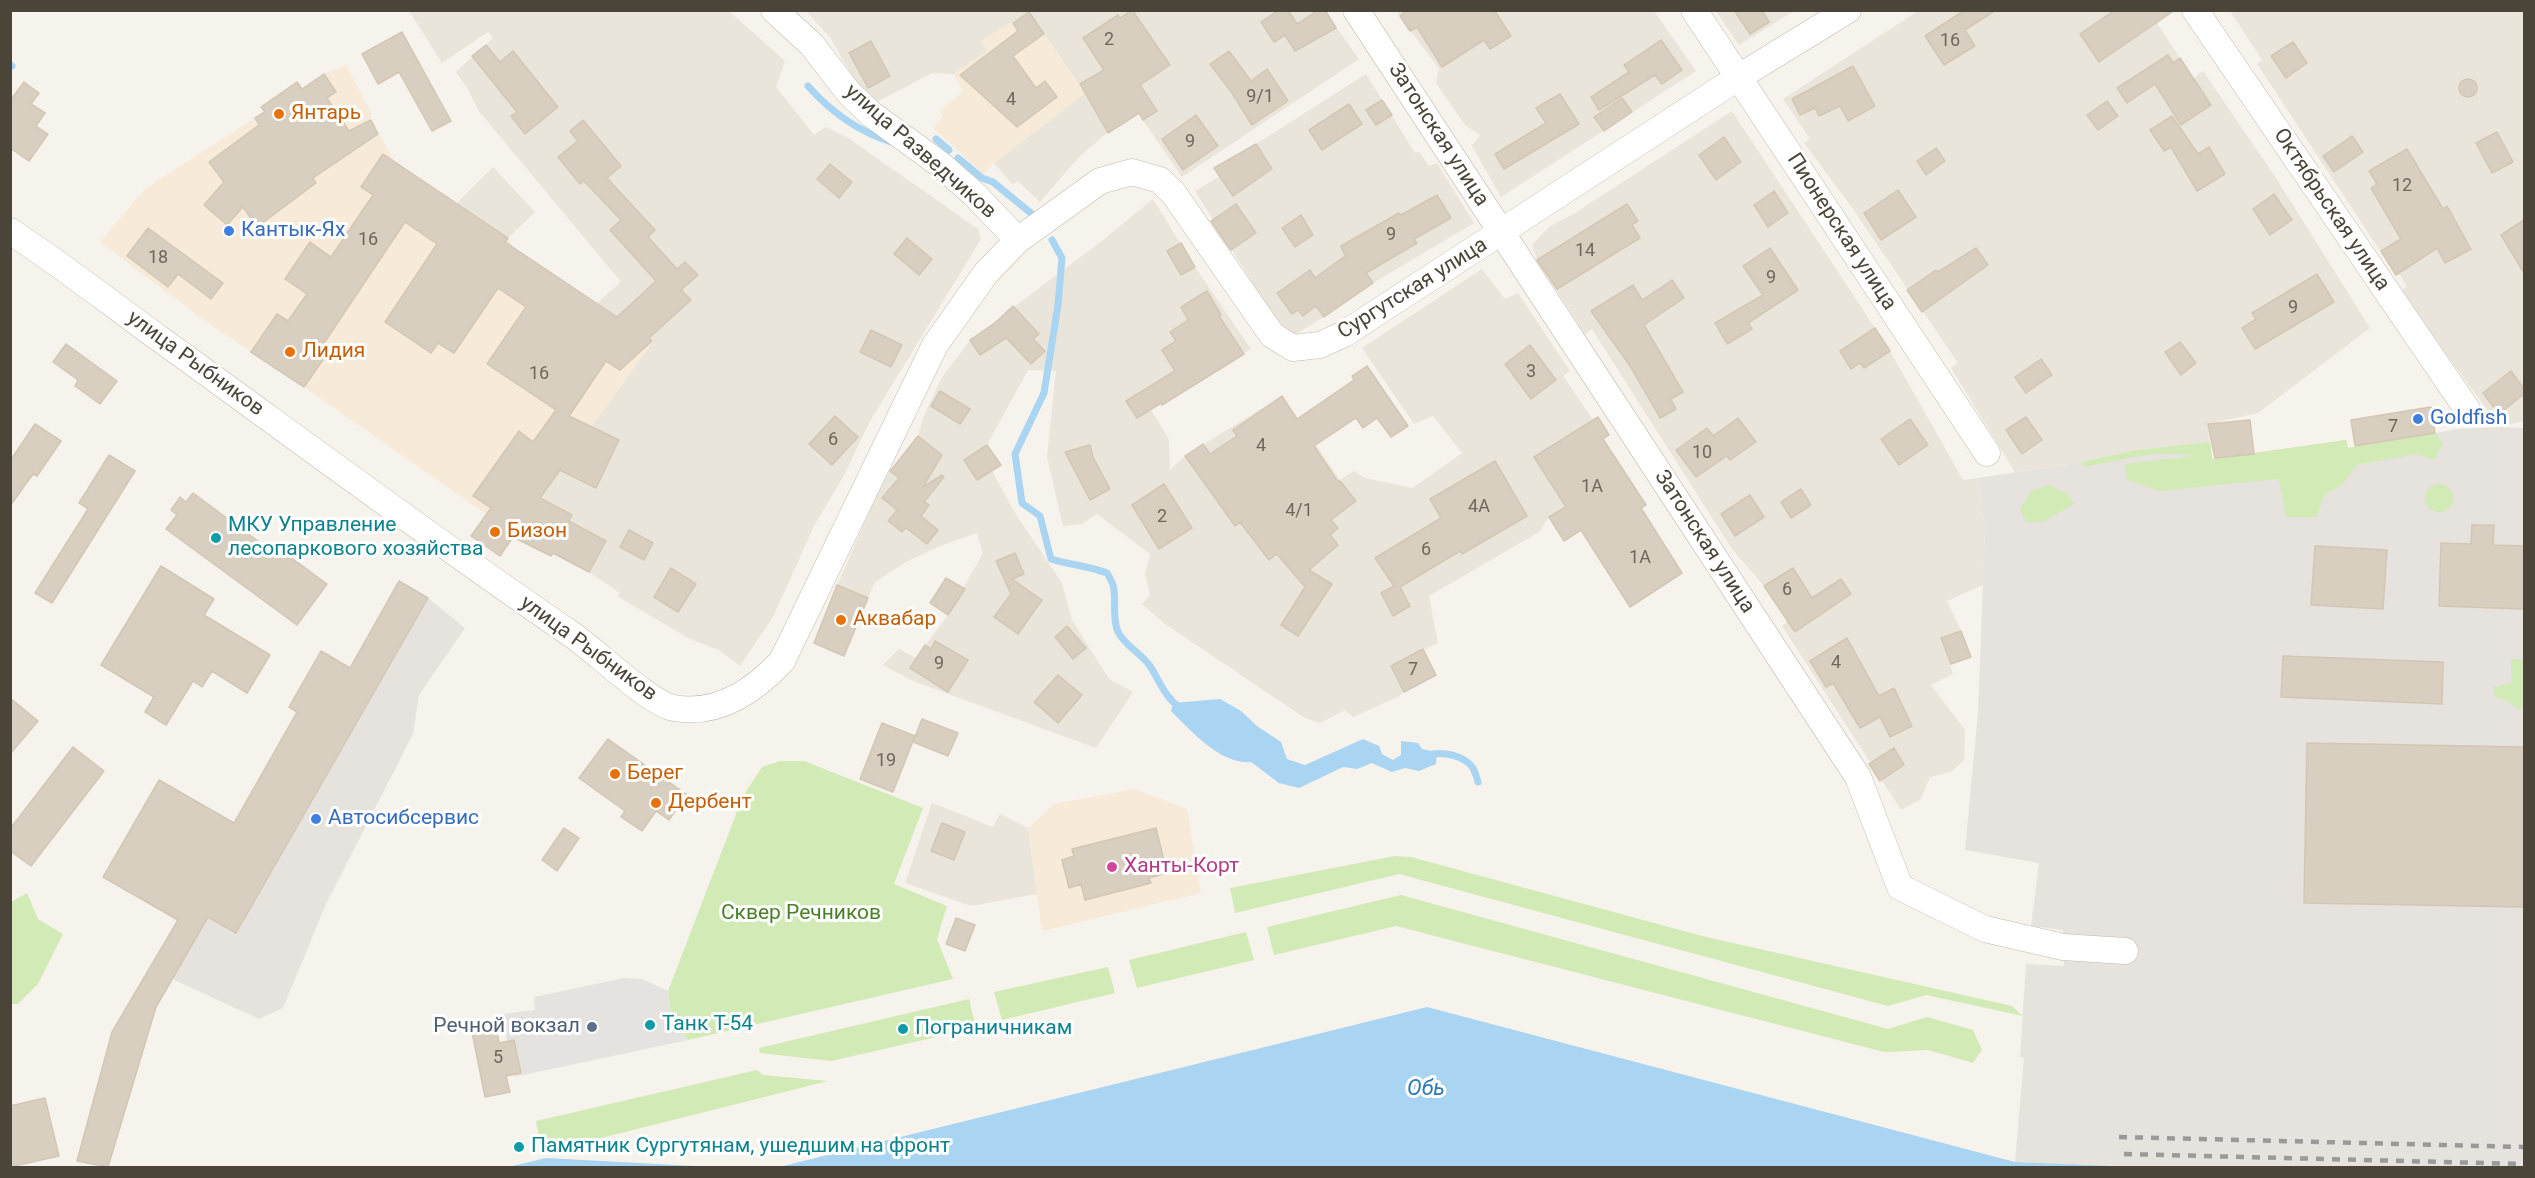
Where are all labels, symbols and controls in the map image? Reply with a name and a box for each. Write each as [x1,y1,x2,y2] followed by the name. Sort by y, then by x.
[1104,29,1114,51] house number: 2
[1940,30,1960,52] house number: 16
[1382,59,1494,211] street label: Затонская улица
[839,79,1001,225] street label: улица Разведчиков
[1246,86,1274,108] house number: 9/1
[1006,89,1016,111] house number: 4
[291,101,361,127] place label: Янтарь
[272,107,286,121] marker: Янтарь
[2267,124,2395,296] street label: Октябрьская улица
[1185,131,1195,153] house number: 9
[1781,149,1901,315] street label: Пионерская улица
[2392,175,2412,197] house number: 12
[241,218,345,244] place label: Кантык-Ях
[222,224,236,238] marker: Кантык-Ях
[1386,224,1396,246] house number: 9
[358,229,378,251] house number: 16
[1334,233,1492,345] street label: Сургутская улица
[1575,240,1595,262] house number: 14
[148,247,168,269] house number: 18
[1766,267,1776,289] house number: 9
[2288,297,2298,319] house number: 9
[122,306,268,422] street label: улица Рыбников
[302,339,365,365] place label: Лидия
[283,345,297,359] marker: Лидия
[1526,361,1536,383] house number: 3
[529,363,549,385] house number: 16
[2430,406,2507,432] place label: Goldfish
[2411,412,2425,426] marker: Goldfish
[2388,416,2398,438] house number: 7
[828,429,838,451] house number: 6
[1256,435,1266,457] house number: 4
[1692,442,1712,464] house number: 10
[1648,466,1760,618] street label: Затонская улица
[1581,476,1603,498] house number: 1А
[1468,496,1490,518] house number: 4А
[1285,500,1313,522] house number: 4/1
[1157,506,1167,528] house number: 2
[228,513,483,563] place label: МКУ Управление лесопаркового хозяйства
[507,519,567,545] place label: Бизон
[488,525,502,539] marker: Бизон
[209,531,223,545] marker: МКУ Управление лесопаркового хозяйства
[1421,539,1431,561] house number: 6
[1629,547,1651,569] house number: 1А
[1782,579,1792,601] house number: 6
[515,591,661,707] street label: улица Рыбников
[853,607,936,633] place label: Аквабар
[834,613,848,627] marker: Аквабар
[1831,652,1841,674] house number: 4
[934,653,944,675] house number: 9
[1408,659,1418,681] house number: 7
[876,750,896,772] house number: 19
[627,761,683,787] place label: Берег
[608,767,622,781] marker: Берег
[668,790,752,816] place label: Дербент
[649,796,663,810] marker: Дербент
[328,806,479,832] place label: Автосибсервис
[309,812,323,826] marker: Автосибсервис
[1124,854,1239,880] place label: Ханты-Корт
[1105,860,1119,874] marker: Ханты-Корт
[721,901,881,927] park label: Сквер Речников
[662,1012,753,1038] place label: Танк Т-54
[433,1014,580,1040] place label: Речной вокзал
[915,1016,1072,1042] place label: Пограничникам
[643,1018,657,1032] marker: Танк Т-54
[585,1020,599,1034] marker: Речной вокзал
[896,1022,910,1036] marker: Пограничникам
[493,1047,503,1069] house number: 5
[1407,1076,1445,1102] water label: Обь
[531,1134,950,1160] place label: Памятник Сургутянам, ушедшим на фронт
[512,1140,526,1154] marker: Памятник Сургутянам, ушедшим на фронт

